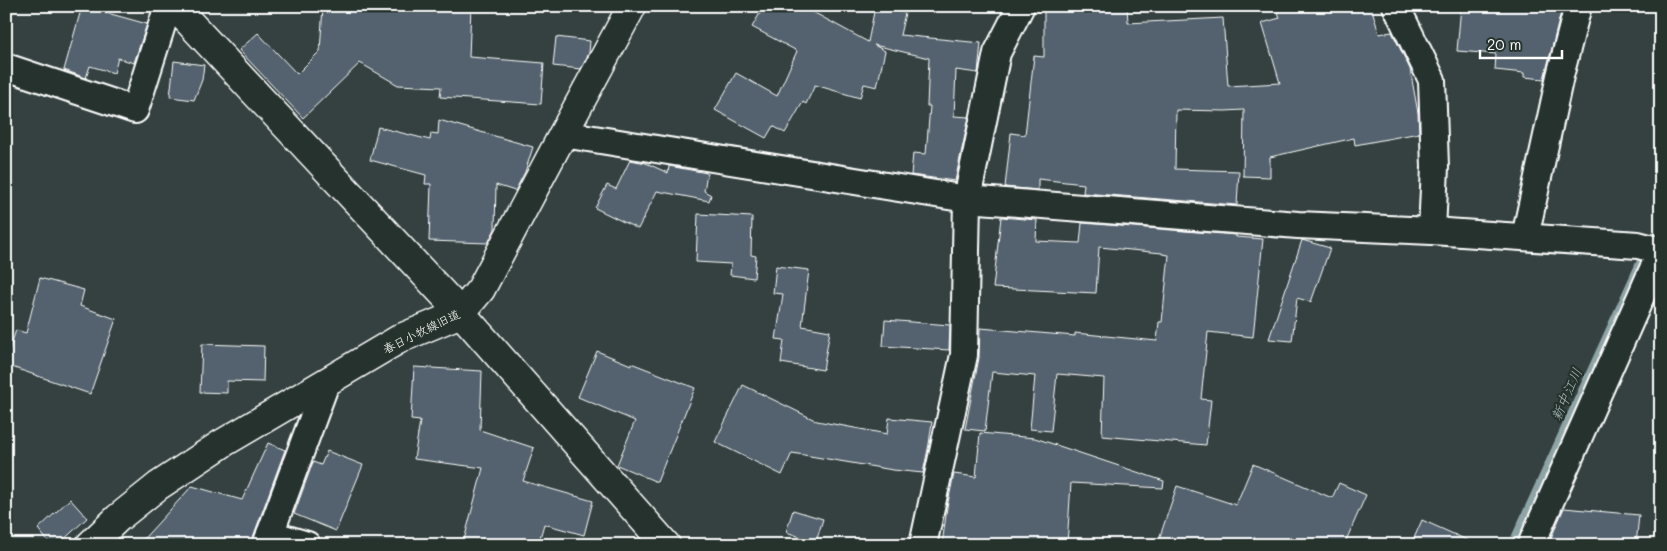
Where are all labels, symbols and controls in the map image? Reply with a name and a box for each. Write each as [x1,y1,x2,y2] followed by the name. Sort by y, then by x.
[1480,28,1562,60] scale bar
[1487,34,1521,54] text: 20 m
[380,305,462,357] street label: 春日小牧線旧道
[1546,365,1586,423] water label: 新中江川

